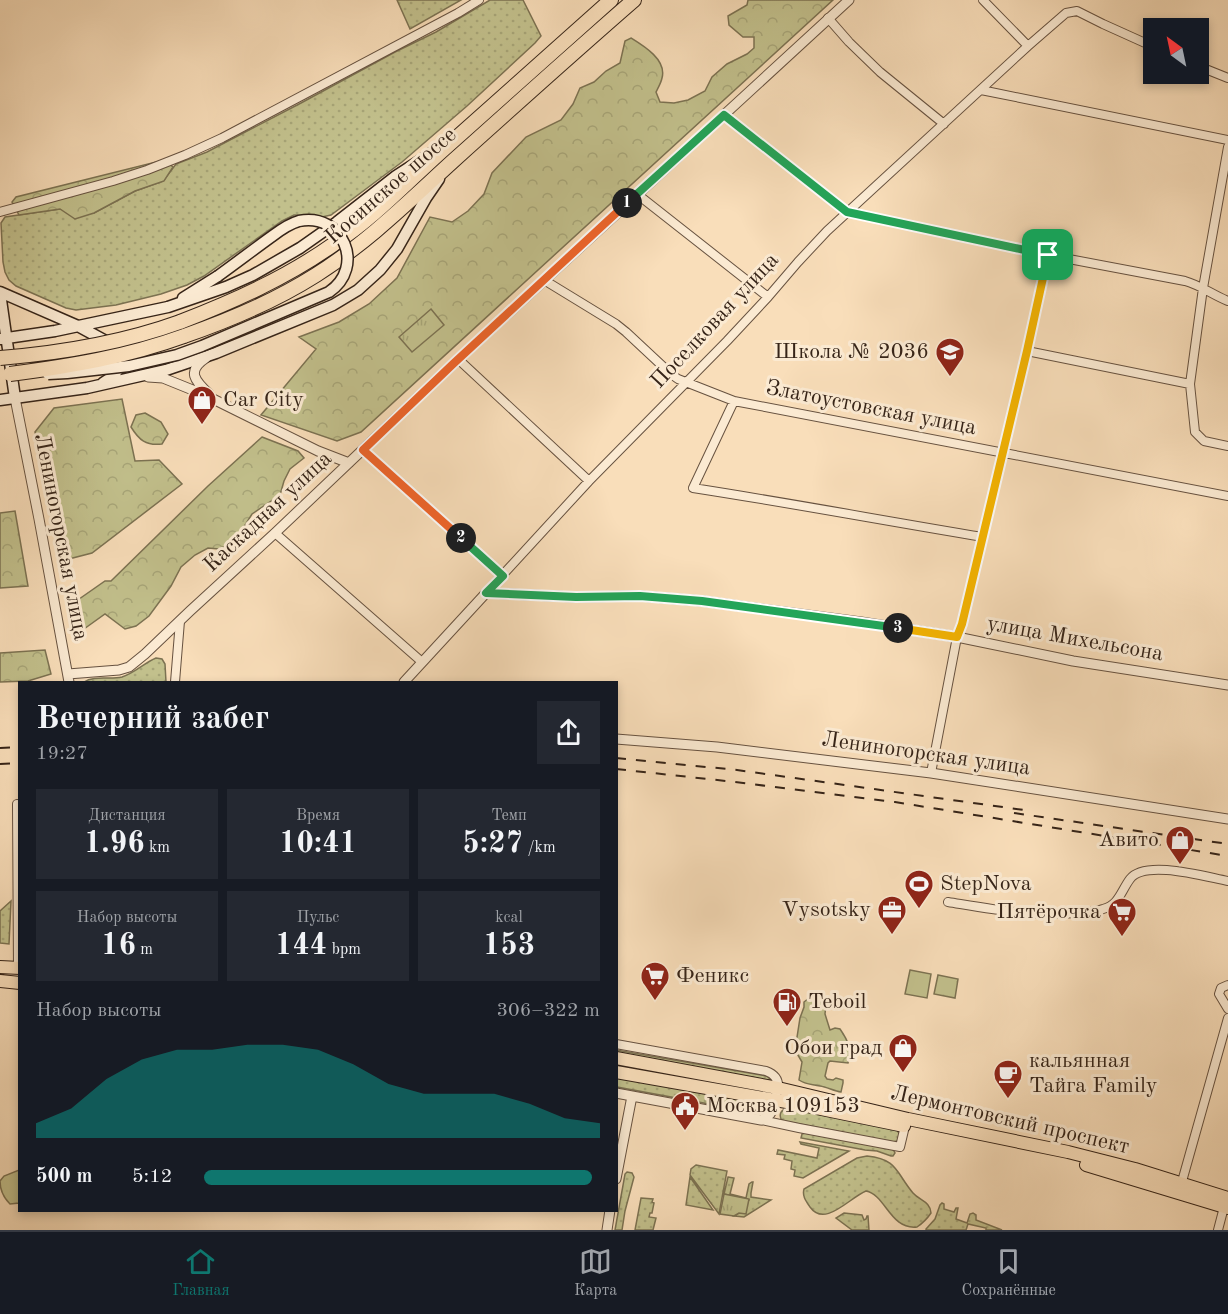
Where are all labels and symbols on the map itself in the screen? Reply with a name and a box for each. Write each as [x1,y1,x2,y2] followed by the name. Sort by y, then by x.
[1143,18,1209,84] north arrow
[321,123,461,249] street label: Косинское шоссе
[612,188,642,218] pin: 1
[1022,229,1073,280] pin
[647,249,783,393] street label: Поселковая улица
[934,336,966,378] school or university icon: Школа № 2036
[774,341,929,363] place label: Школа № 2036
[764,377,978,439] street label: Златоустовская улица
[186,384,218,426] shop icon: Car City
[223,389,304,411] place label: Car City
[30,432,92,642] street label: Лениногорская улица
[200,447,336,577] street label: Каскадная улица
[446,523,476,553] pin: 2
[883,613,913,643] pin: 3
[985,613,1165,665] street label: улица Михельсона
[820,728,1032,780] street label: Лениногорская улица
[1164,824,1196,866] shop icon: Авито
[1098,829,1159,851] place label: Авито
[903,868,935,910] sports icon: StepNova
[940,873,1032,895] place label: StepNova
[876,894,908,936] office icon: Vysotsky
[1106,896,1138,938] supermarket icon: Пятёрочка
[782,899,871,921] place label: Vysotsky
[996,901,1101,923] place label: Пятёрочка
[639,960,671,1002] supermarket icon: Феникс
[676,965,749,987] place label: Феникс
[771,986,803,1028] fuel station icon: Teboil
[808,991,866,1013] place label: Teboil
[887,1032,919,1074] shop icon: Обои град
[784,1037,882,1059] place label: Обои град
[1029,1050,1158,1097] place label: кальянная Тайга Family
[992,1058,1024,1100] cafe icon: кальянная Тайга Family
[889,1082,1131,1158] street label: Лермонтовский проспект
[669,1090,701,1132] public building icon: Москва 109153
[706,1095,860,1117] place label: Москва 109153

